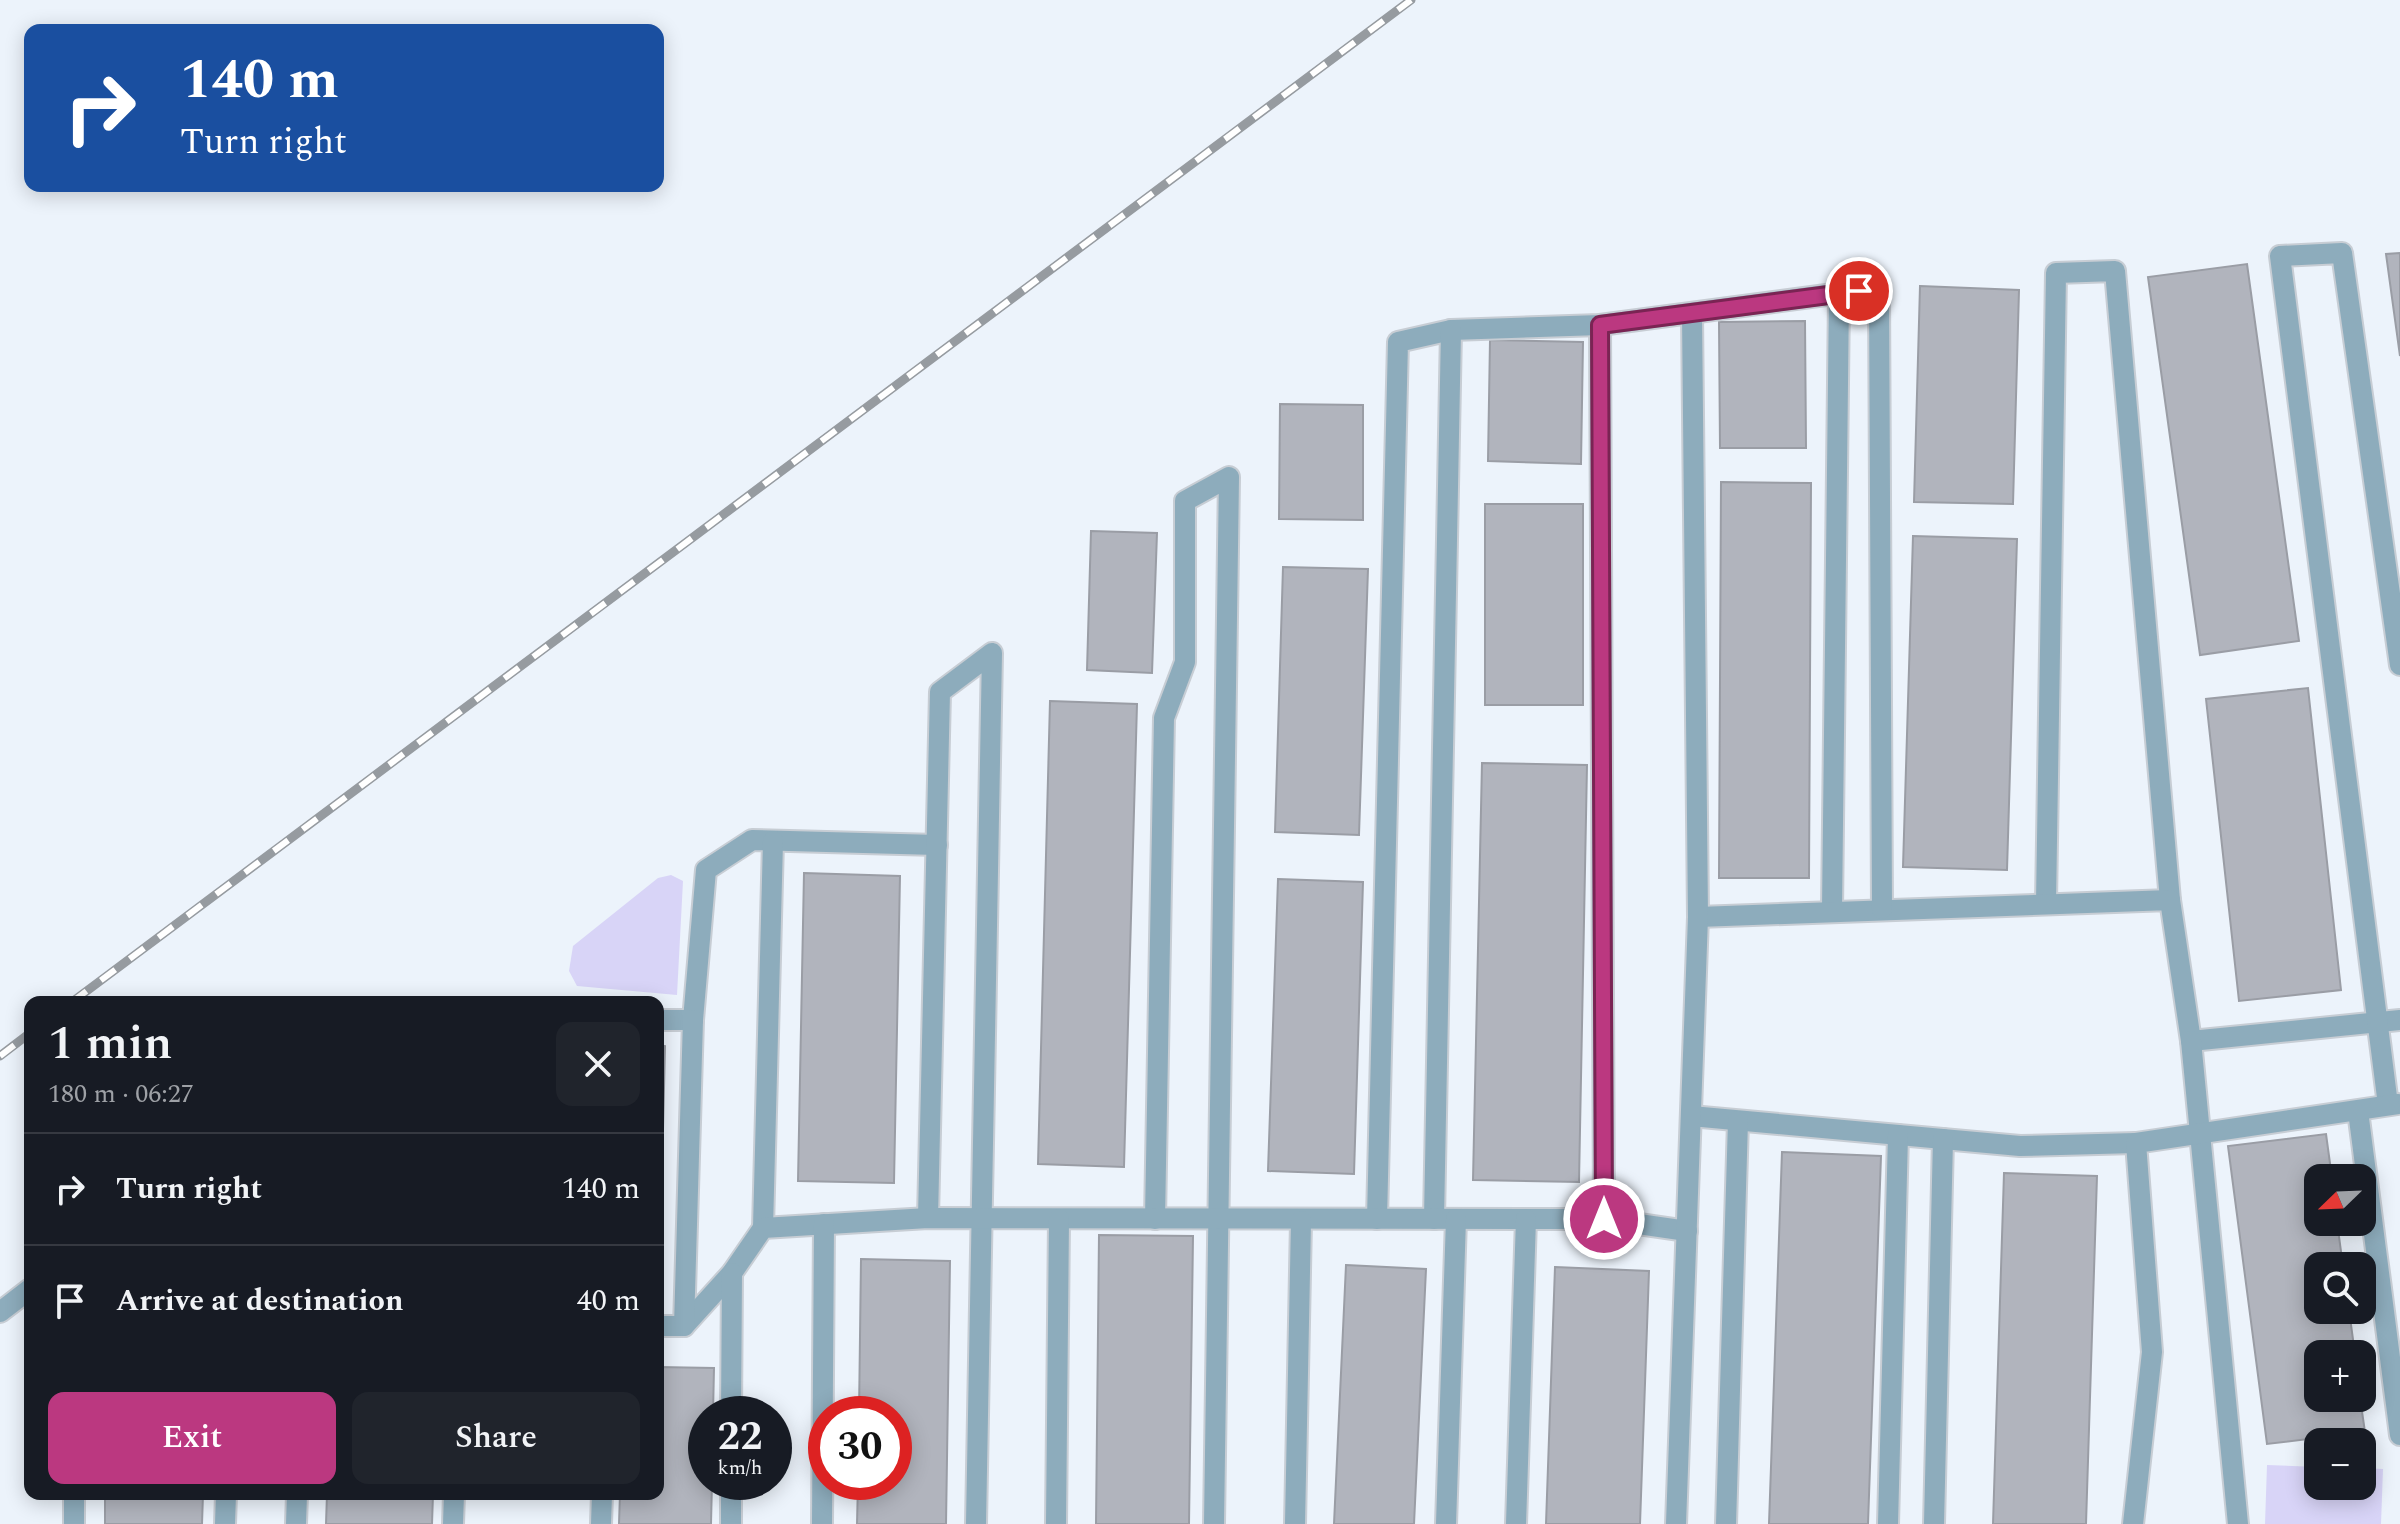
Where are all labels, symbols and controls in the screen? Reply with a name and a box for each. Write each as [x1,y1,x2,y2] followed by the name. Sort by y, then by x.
[180,38,339,123] text: 140 m
[48,56,152,160] icon: right
[180,115,347,170] text: Turn right
[1825,257,1893,325] pin
[1837,269,1881,313] icon: arrive
[48,1007,173,1080] text: 1 min
[556,1022,640,1106] button: close
[48,1074,194,1114] text: 180 m · 06:27
[2304,1164,2376,1236] north arrow
[2304,1164,2376,1500] map controls
[116,1166,262,1212] text: Turn right
[562,1166,640,1212] text: 140 m
[48,1167,92,1211] icon: right
[1562,1177,1646,1261] position arrow
[2304,1252,2376,1324] button: search
[116,1278,403,1324] text: Arrive at destination
[577,1278,640,1324] text: 40 m
[48,1279,92,1323] icon: arrive
[2304,1340,2376,1412] button: +
[48,1392,336,1484] button: Exit
[352,1392,640,1484] button: Share
[808,1396,912,1500] speed limit sign: 30
[718,1407,762,1468] text: 22
[2304,1428,2376,1500] button: −
[718,1453,763,1483] text: km/h

